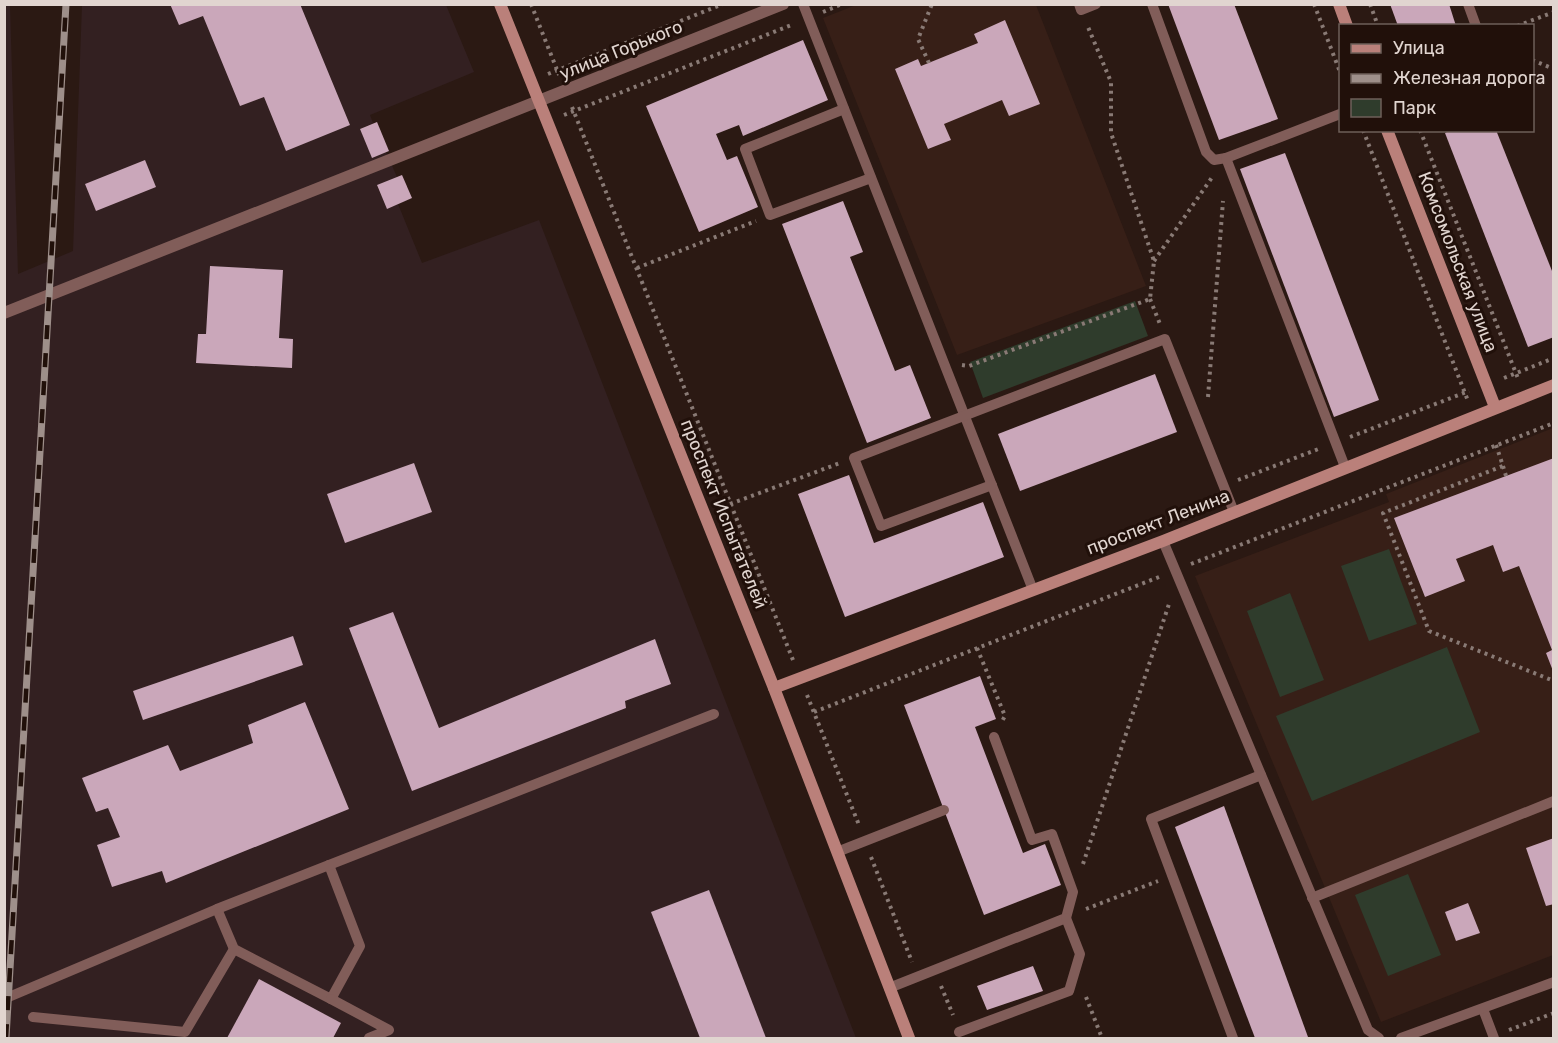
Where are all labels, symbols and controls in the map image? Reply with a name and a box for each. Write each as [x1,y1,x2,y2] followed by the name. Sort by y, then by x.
[556,15,686,85] street label: улица Горького
[1339,24,1534,132] legend
[1393,37,1445,59] text: Улица
[1393,67,1546,89] text: Железная дорога
[1393,97,1437,119] text: Парк
[1413,169,1503,355] street label: Комсомольская улица
[676,416,772,612] street label: проспект Испытателей
[1083,485,1233,559] street label: проспект Ленина

